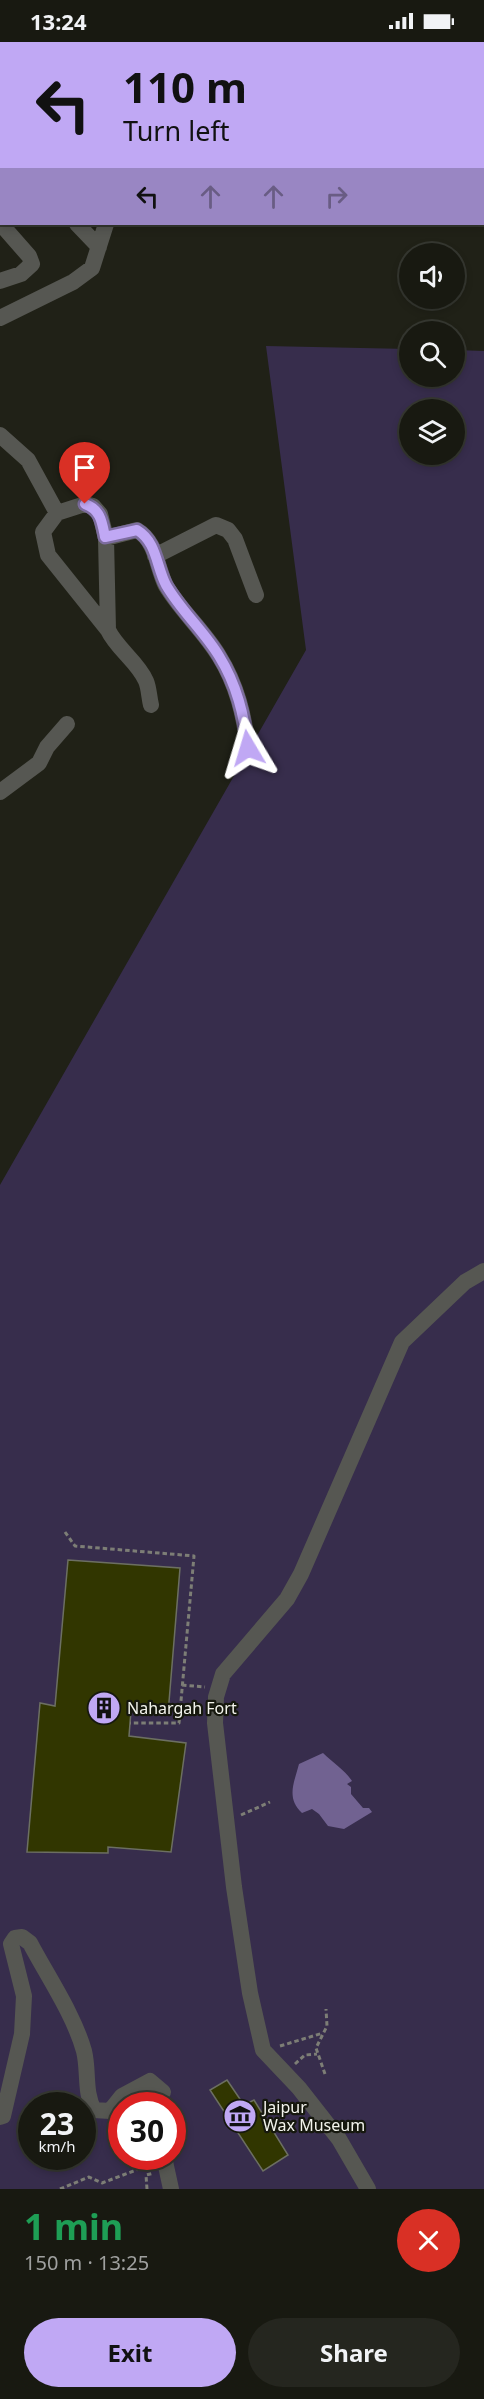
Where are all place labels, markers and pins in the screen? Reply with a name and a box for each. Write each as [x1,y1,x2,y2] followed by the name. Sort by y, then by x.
[59,442,110,504] pin
[86,1690,122,1726] building icon: Nahargah Fort
[127,1697,237,1719] place label: Nahargah Fort
[261,2096,365,2136] place label: Jaipur Wax Museum
[222,2098,258,2134] museum icon: Jaipur Wax Museum

